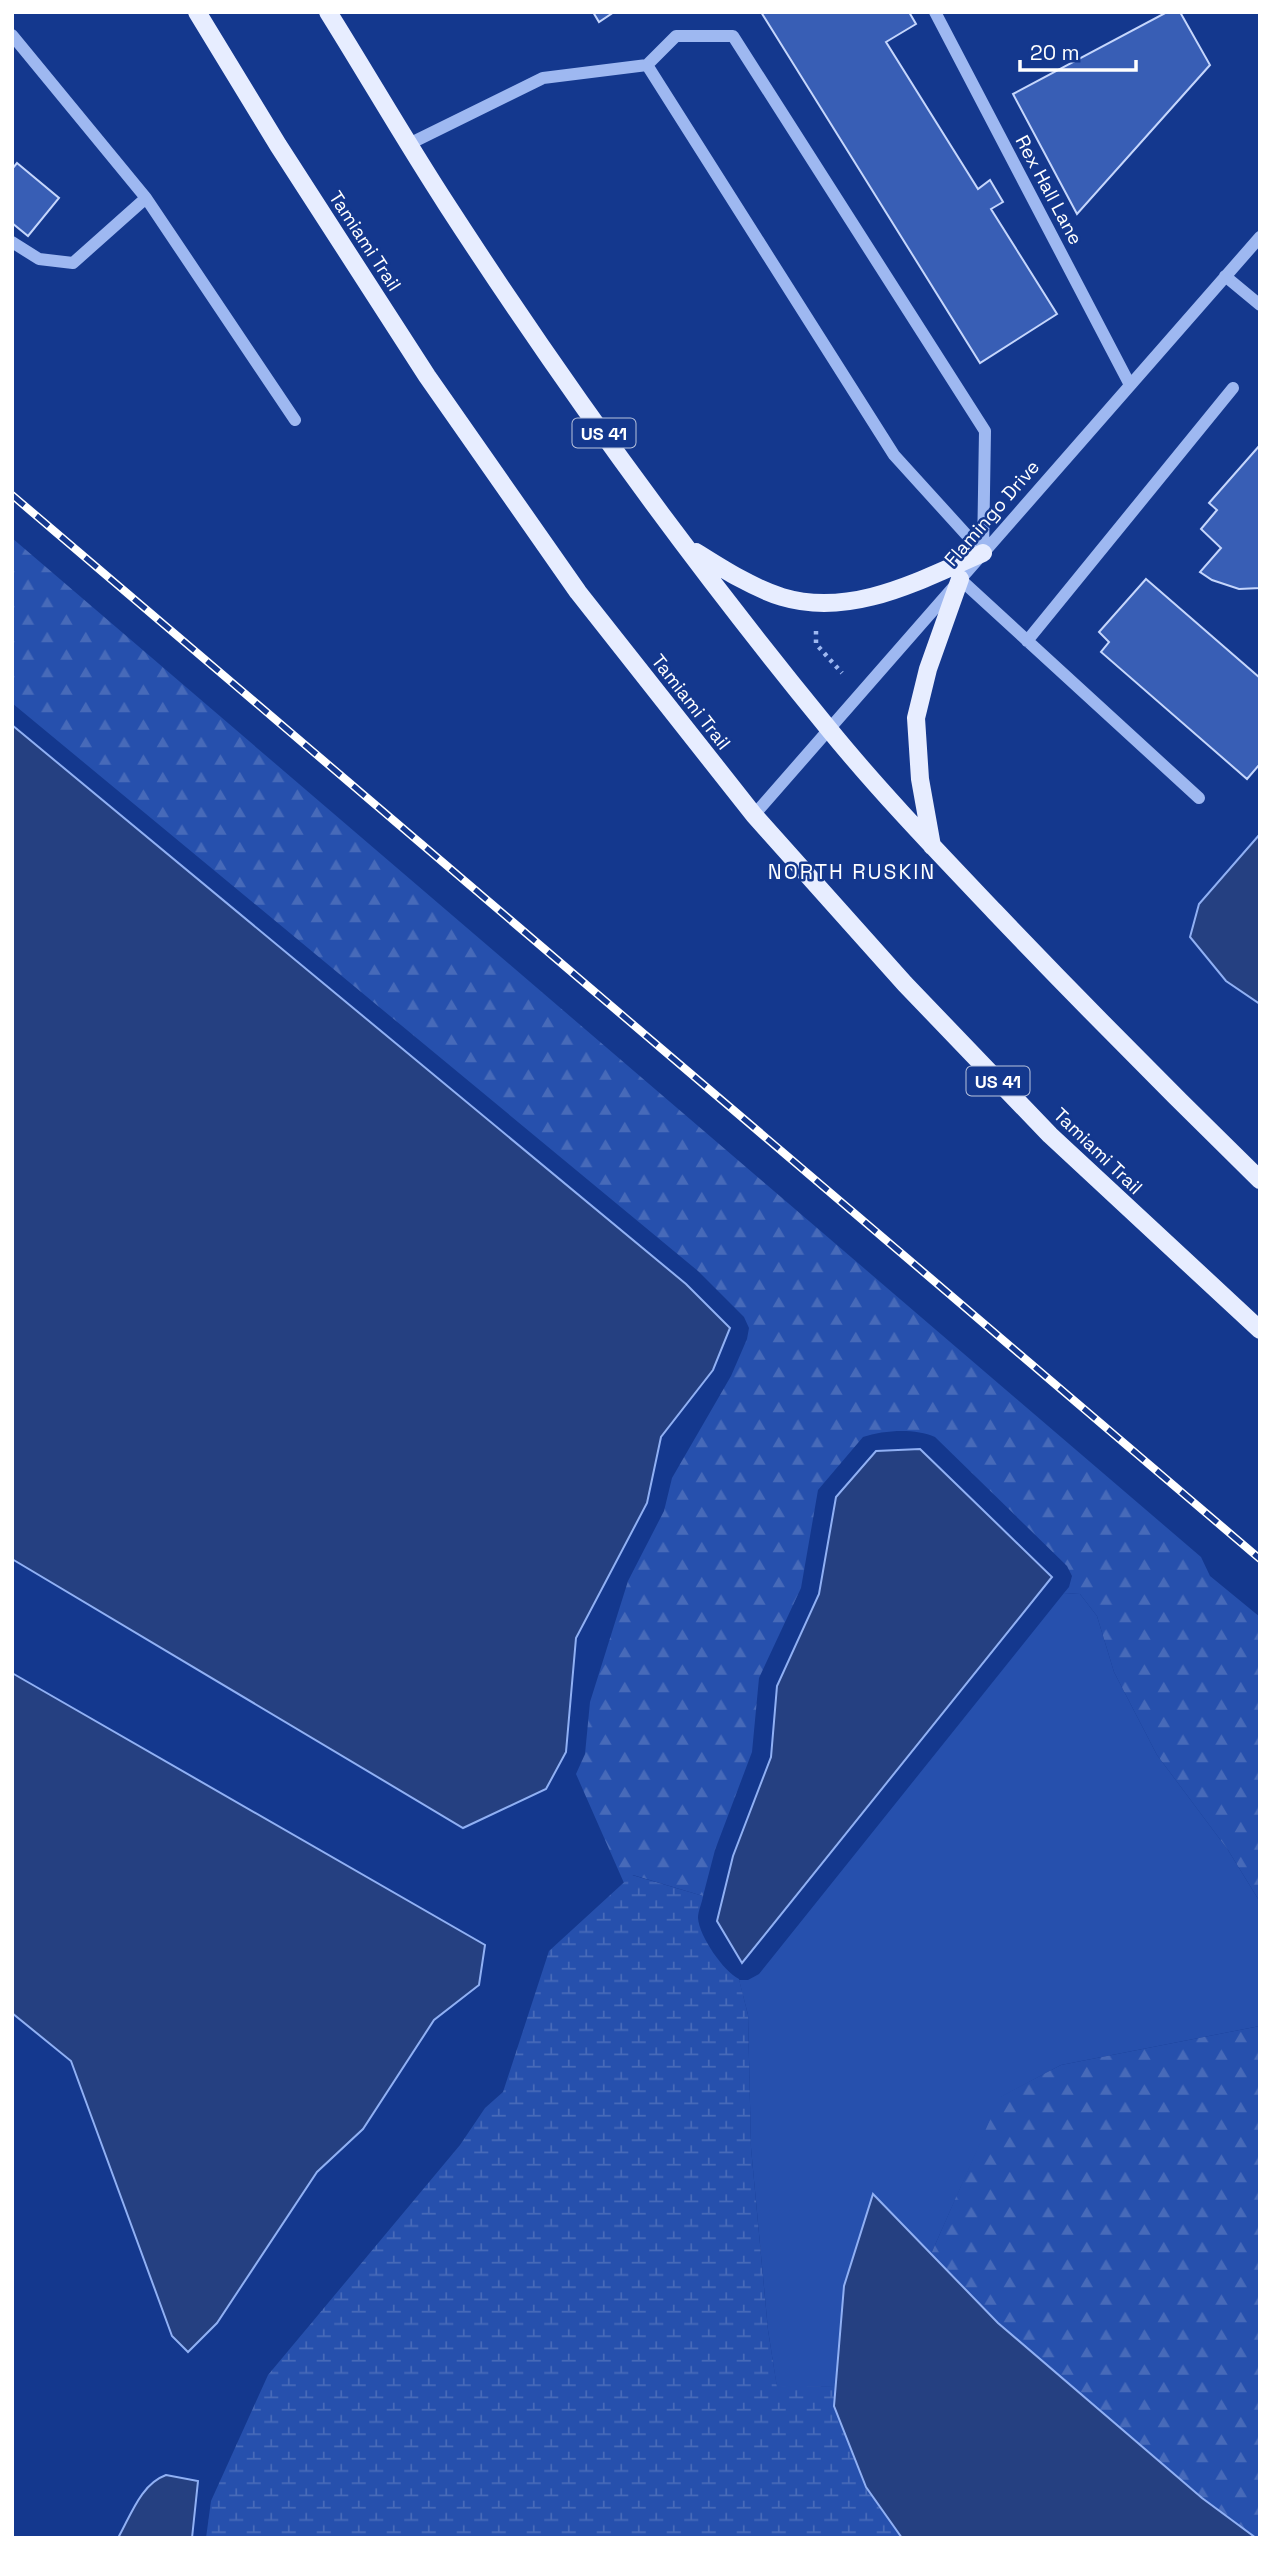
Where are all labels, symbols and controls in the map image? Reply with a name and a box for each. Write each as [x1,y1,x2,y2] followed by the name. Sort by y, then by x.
[1020,28,1136,72] scale bar
[1030,39,1080,66] text: 20 m
[1010,131,1088,249] street label: Rex Hall Lane
[323,186,407,296] street label: Tamiami Trail
[572,418,636,447] road number: US 41
[939,455,1045,571] street label: Flamingo Drive
[646,649,736,755] street label: Tamiami Trail
[768,858,936,885] district label: NORTH RUSKIN
[967,1066,1030,1096] road number: US 41
[1048,1102,1148,1200] street label: Tamiami Trail

